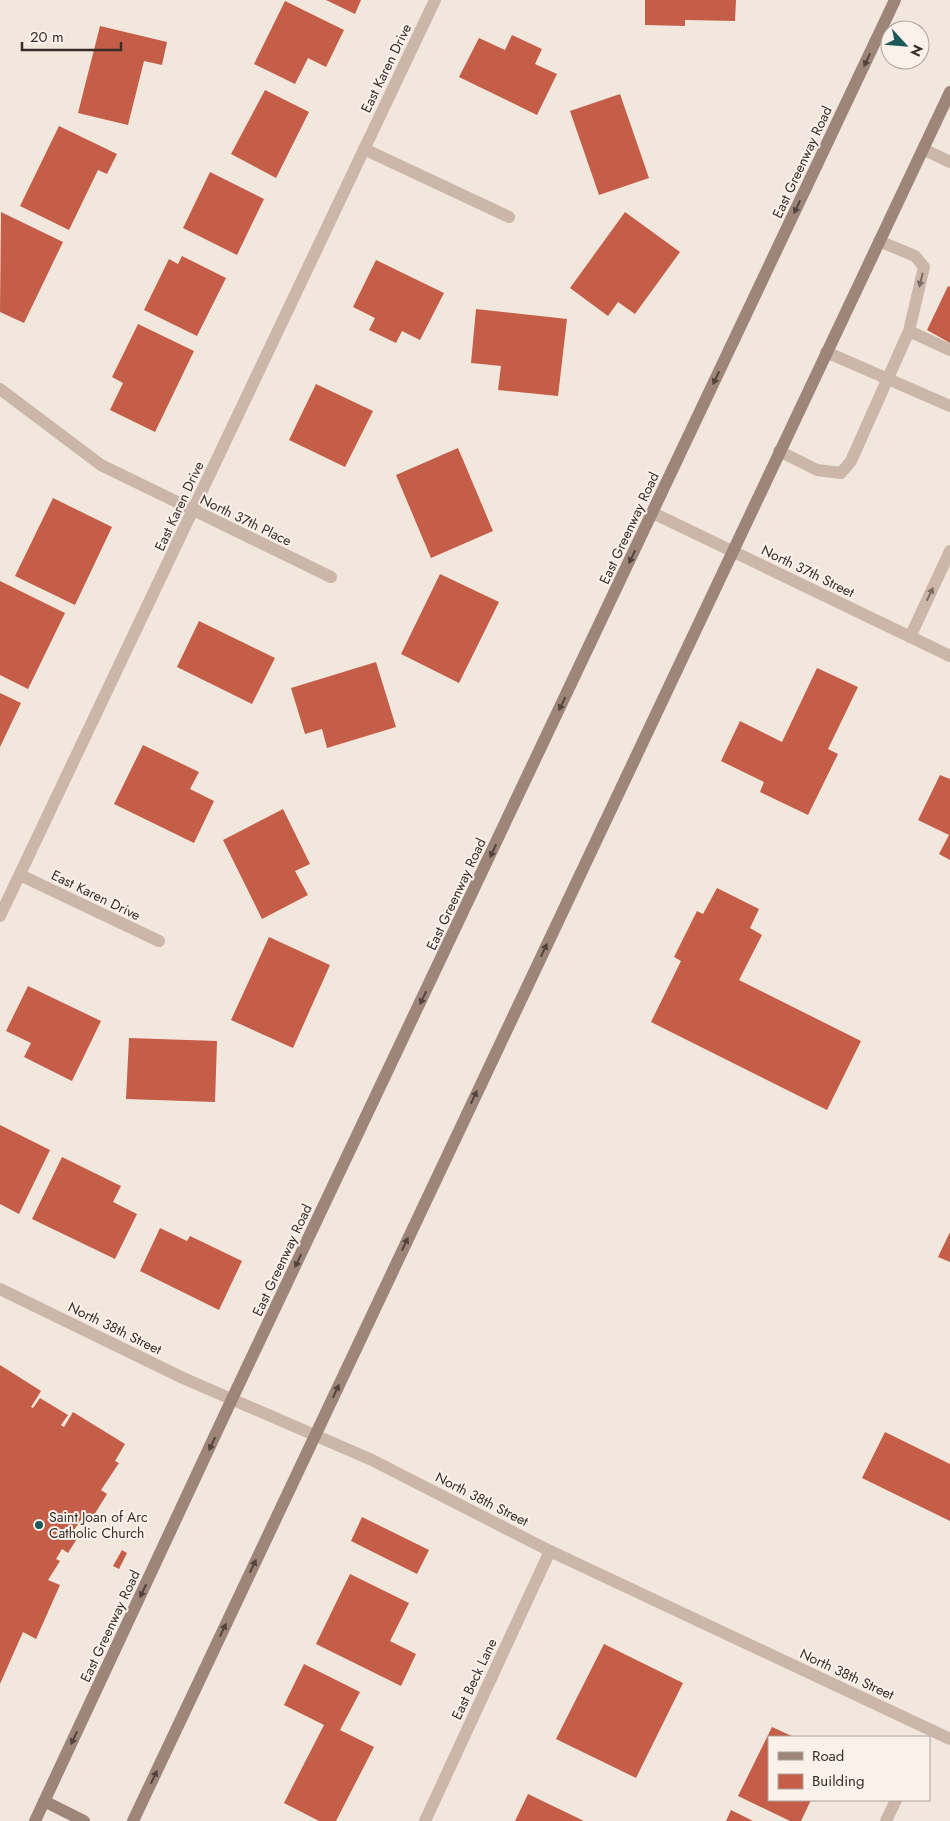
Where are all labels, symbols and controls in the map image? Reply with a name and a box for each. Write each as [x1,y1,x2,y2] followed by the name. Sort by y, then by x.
[22,20,121,52] scale bar
[356,20,416,116] street label: East Karen Drive
[880,20,930,70] north arrow
[30,26,64,48] text: 20 m
[905,41,928,60] text: N
[862,53,870,67] one-way arrow
[767,103,837,221] street label: East Greenway Road
[793,200,801,214] one-way arrow
[917,272,925,287] one-way arrow
[712,371,720,385] one-way arrow
[149,458,209,554] street label: East Karen Drive
[594,469,664,587] street label: East Greenway Road
[197,489,295,551] street label: North 37th Place
[758,540,858,602] street label: North 37th Street
[628,550,636,565] one-way arrow
[926,587,934,601] one-way arrow
[558,697,566,711] one-way arrow
[421,835,491,953] street label: East Greenway Road
[488,844,496,858] one-way arrow
[48,865,144,925] street label: East Karen Drive
[540,943,548,957] one-way arrow
[419,991,427,1005] one-way arrow
[471,1090,479,1104] one-way arrow
[247,1201,317,1319] street label: East Greenway Road
[401,1237,409,1251] one-way arrow
[294,1254,302,1269] one-way arrow
[65,1297,166,1360] street label: North 38th Street
[332,1384,340,1398] one-way arrow
[207,1437,215,1451] one-way arrow
[432,1467,532,1531] street label: North 38th Street
[49,1507,148,1543] place label: Saint Joan of Arc Catholic Church
[33,1519,45,1531] marker: Saint Joan of Arc Catholic Church
[249,1559,257,1574] one-way arrow
[75,1567,145,1685] street label: East Greenway Road
[139,1584,147,1598] one-way arrow
[220,1623,228,1637] one-way arrow
[446,1635,502,1723] street label: East Beck Lane
[797,1643,898,1705] street label: North 38th Street
[70,1731,78,1745] one-way arrow
[768,1736,930,1801] legend
[812,1745,844,1767] text: Road
[150,1770,158,1784] one-way arrow
[812,1770,864,1792] text: Building

